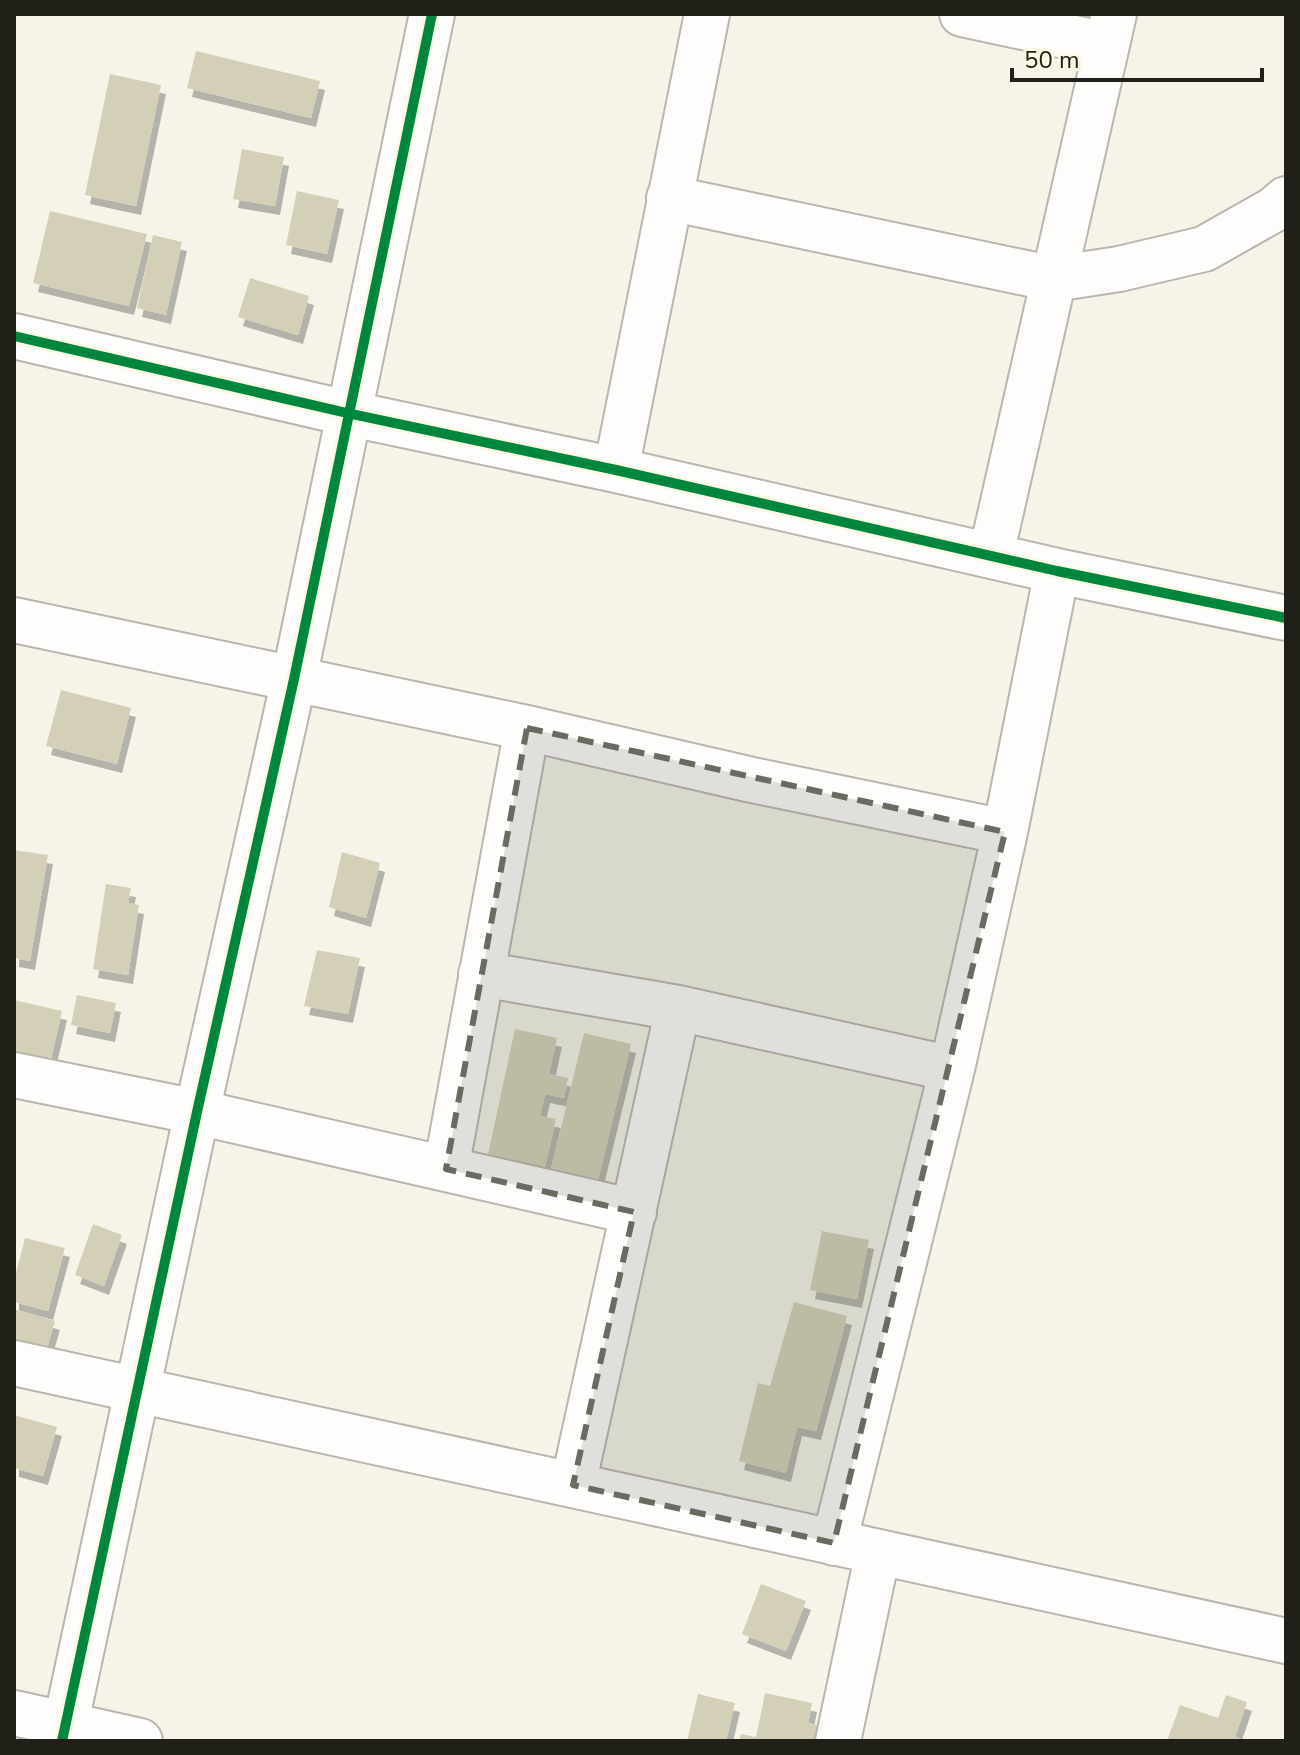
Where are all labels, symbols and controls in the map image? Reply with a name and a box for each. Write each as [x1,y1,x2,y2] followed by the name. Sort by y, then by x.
[1012,32,1262,82] scale bar
[1024,44,1080,76] text: 50 m

